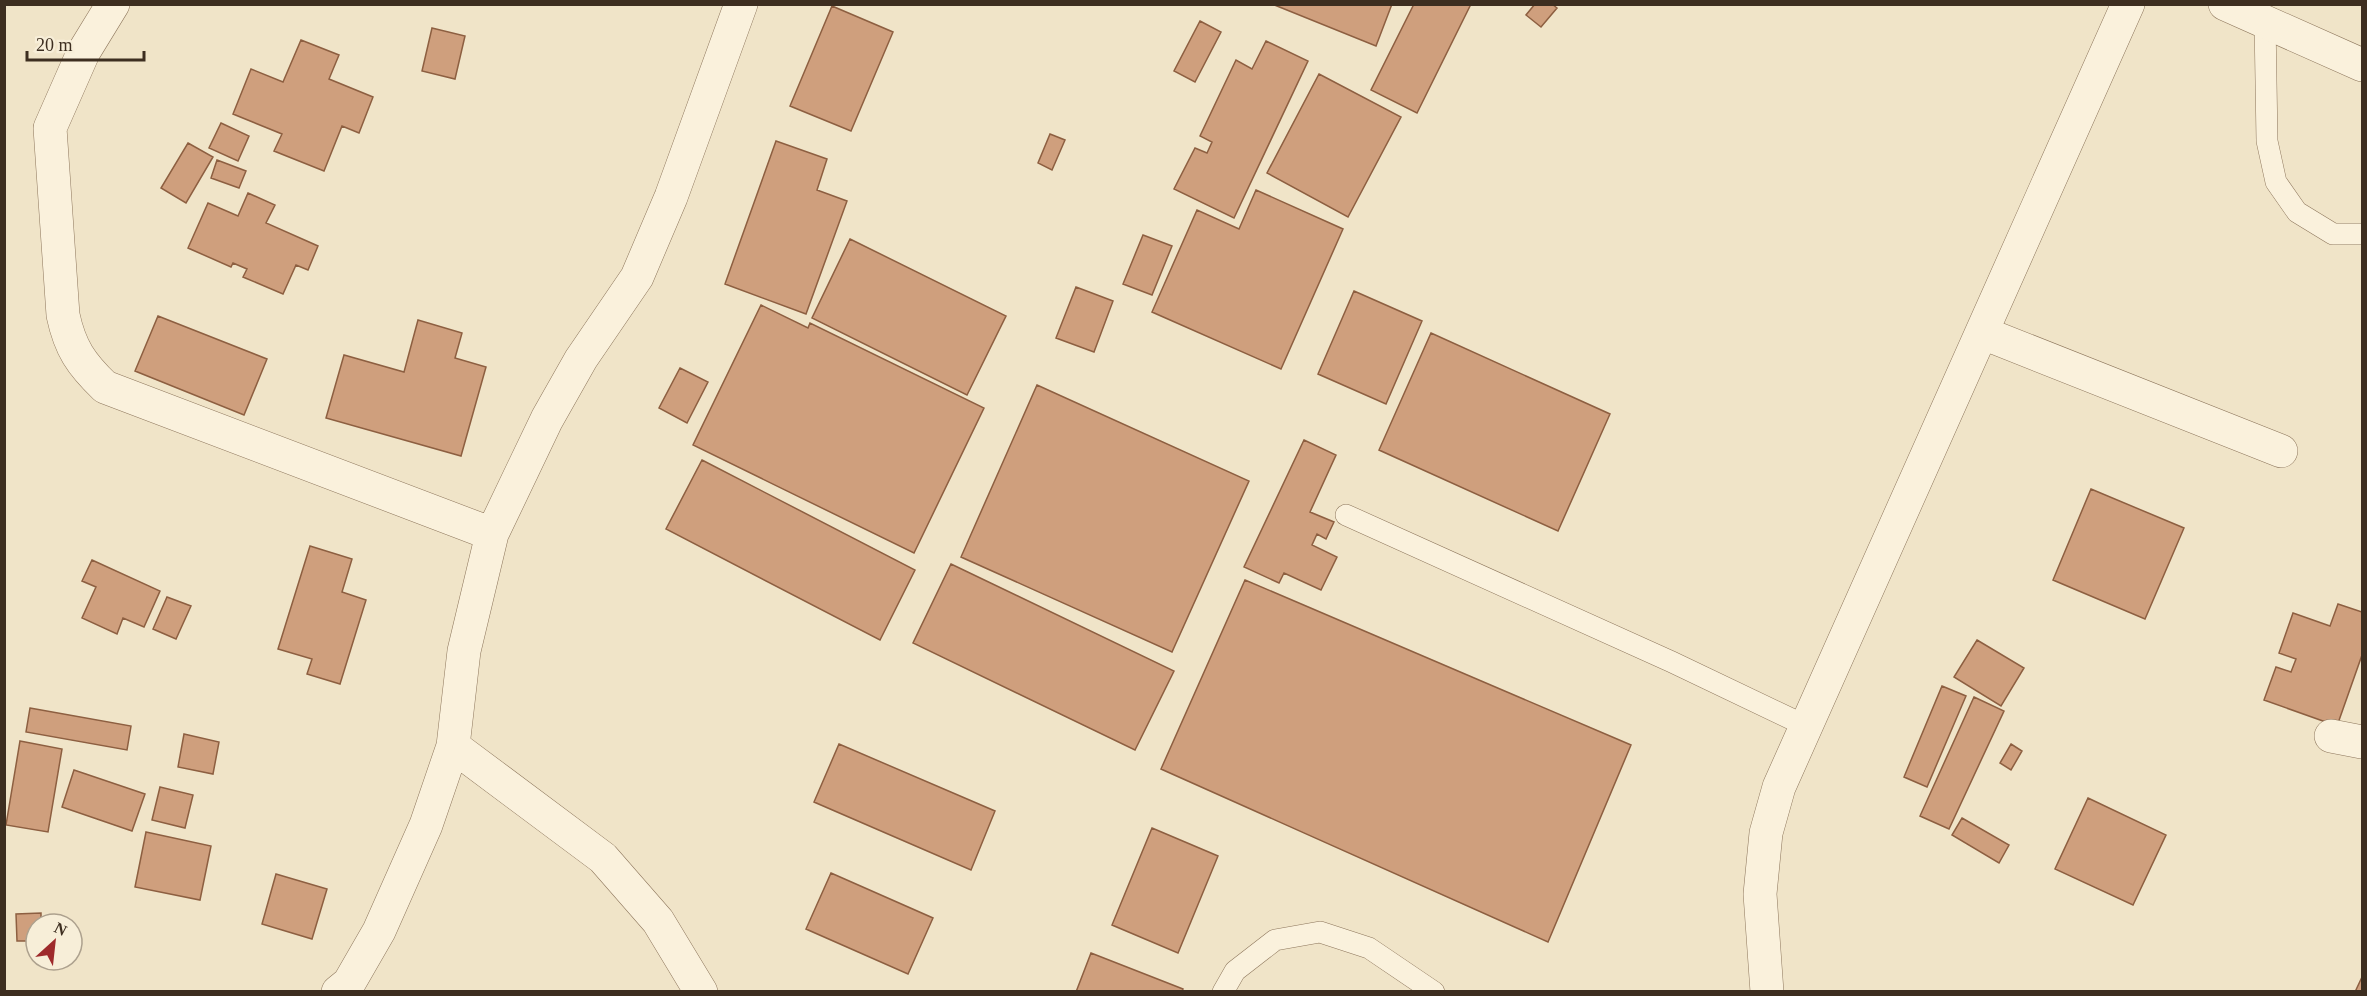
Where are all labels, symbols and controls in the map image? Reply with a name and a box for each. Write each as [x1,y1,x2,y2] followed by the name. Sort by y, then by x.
[27,24,144,62] scale bar
[36,35,73,55] text: 20 m
[24,912,84,972] north arrow
[52,919,70,939] text: N

